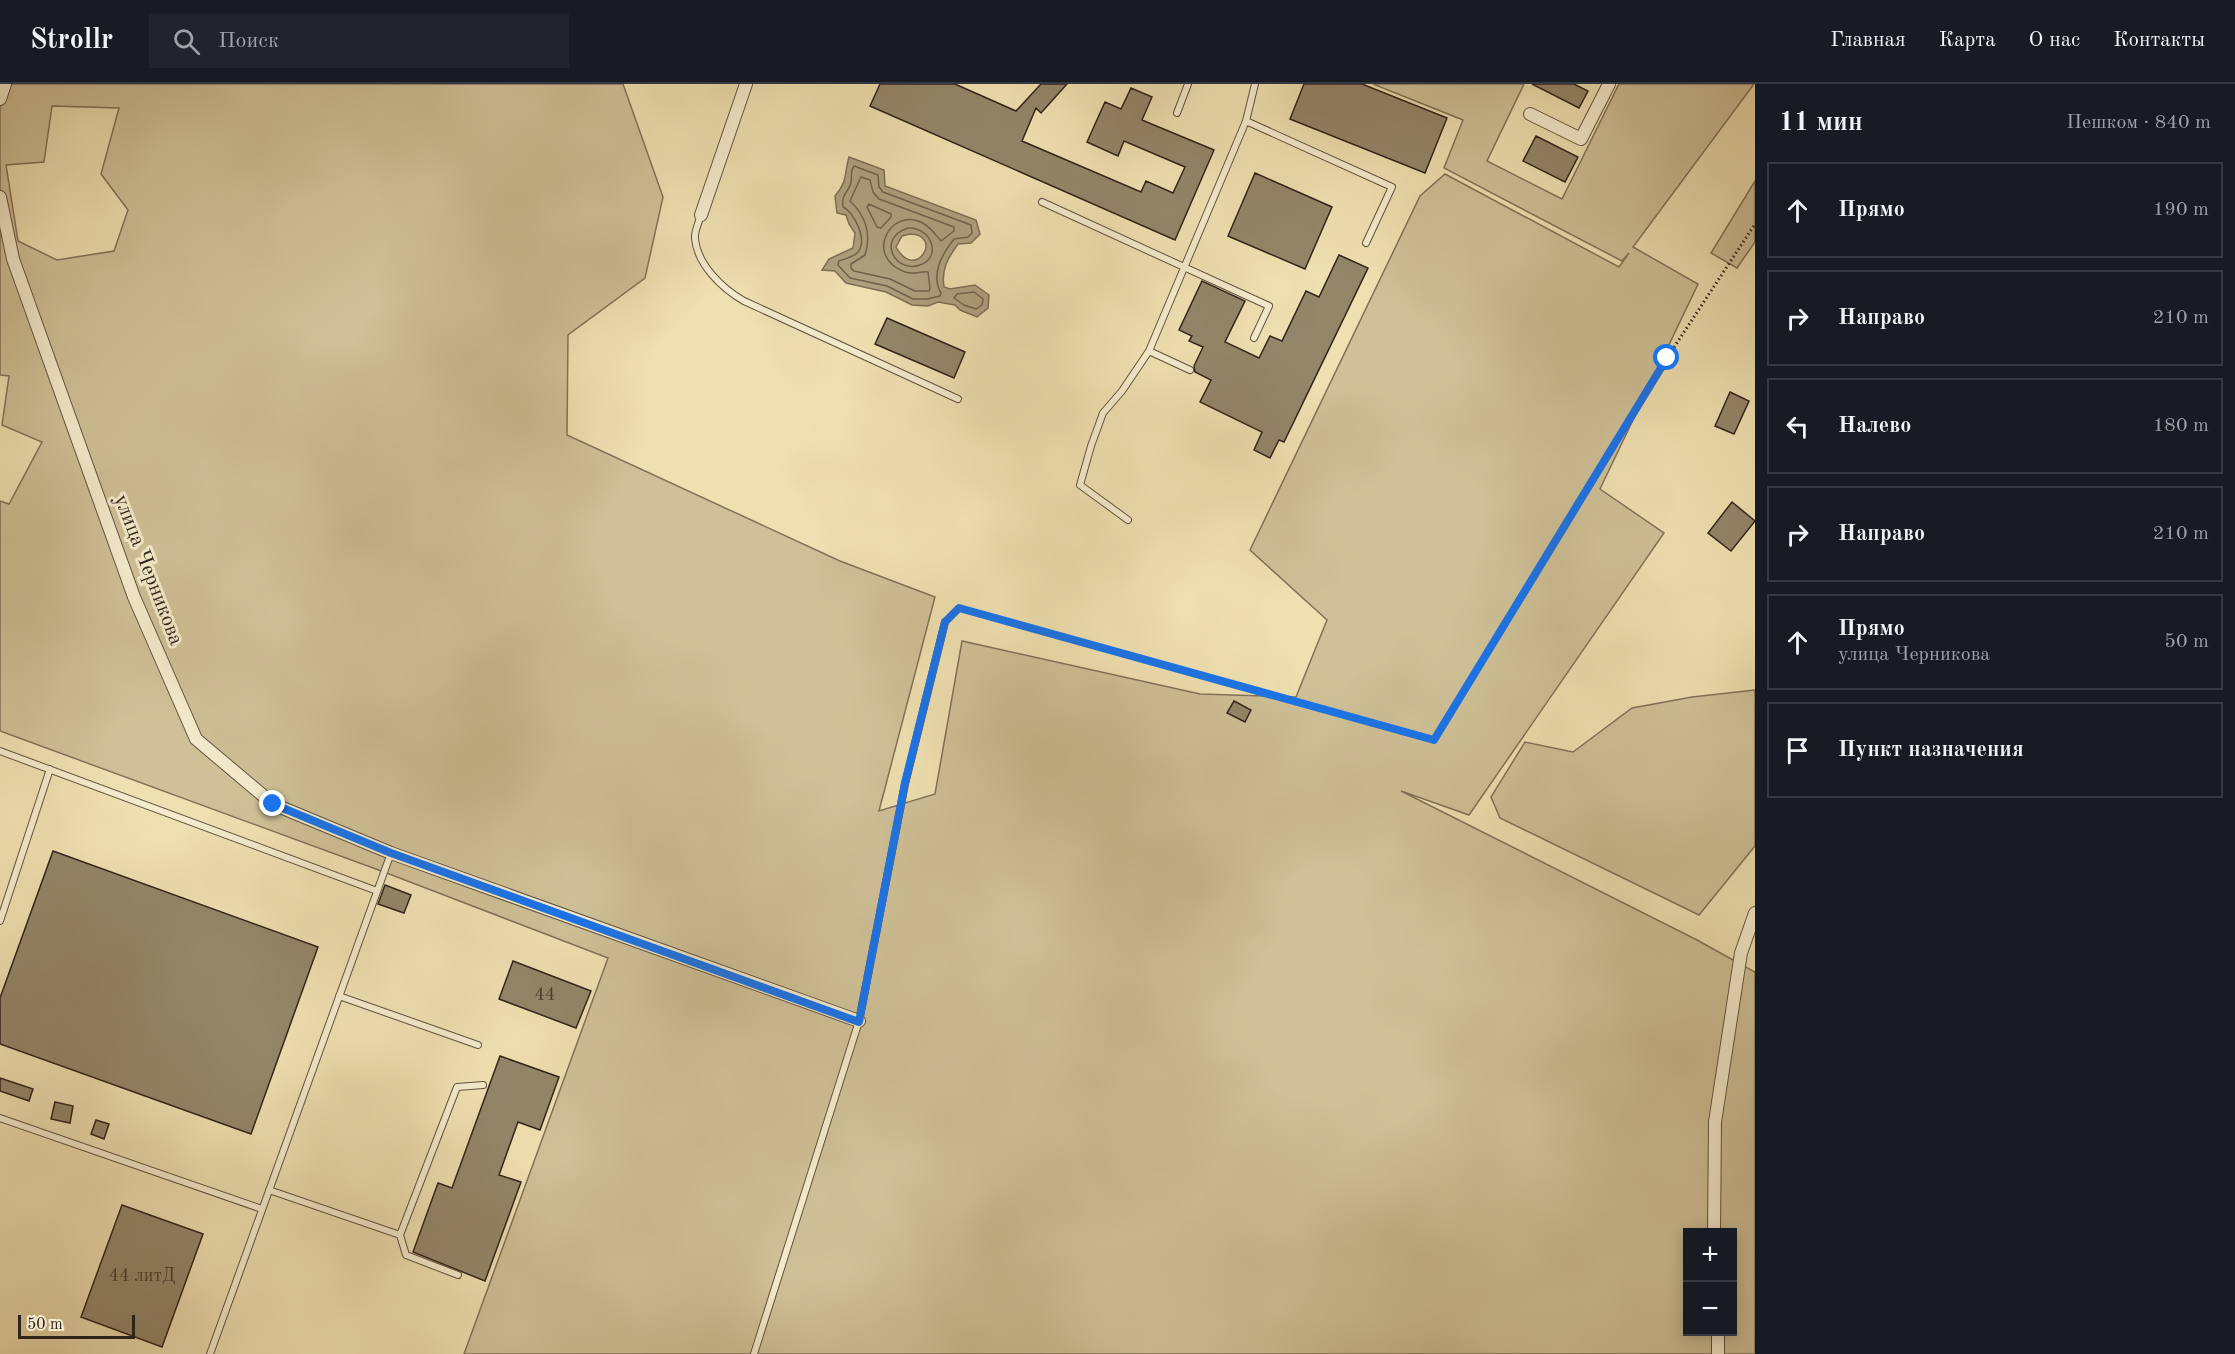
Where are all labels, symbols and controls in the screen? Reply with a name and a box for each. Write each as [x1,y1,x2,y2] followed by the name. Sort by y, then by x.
[149,14,569,68] search box
[170,25,203,58] icon: search
[30,27,113,55] text: Strollr
[218,30,279,52] text: Поиск
[1830,30,1906,51] text: Главная
[1939,30,1996,51] text: Карта
[2029,30,2080,51] text: О нас
[2113,30,2205,51] text: Контакты
[1779,110,1863,136] text: 11 мин
[2066,113,2211,133] text: Пешком · 840 m
[1781,194,1814,227] icon: ahead
[1838,199,1905,221] text: Прямо
[2153,200,2209,220] text: 190 m
[1781,302,1814,335] icon: right
[1838,307,1925,329] text: Направо
[2153,308,2209,328] text: 210 m
[1653,344,1679,370] route start
[1781,410,1814,443] icon: left
[1838,415,1911,437] text: Налево
[2153,416,2209,436] text: 180 m
[110,492,186,648] street label: улица Черникова
[1781,518,1814,551] icon: right
[1838,523,1925,545] text: Направо
[2153,524,2209,544] text: 210 m
[1838,618,1905,640] text: Прямо
[1781,626,1814,659] icon: ahead
[2164,632,2209,652] text: 50 m
[1838,645,1990,665] text: улица Черникова
[1781,734,1814,767] icon: arrive
[1838,739,2024,761] text: Пункт назначения
[259,790,285,816] route end
[535,986,555,1004] house number: 44
[1683,1228,1737,1336] map controls
[1683,1228,1737,1282] button: +
[109,1267,175,1285] house number: 44 литД
[1683,1282,1737,1336] button: −
[18,1312,135,1340] scale bar
[27,1317,63,1333] text: 50 m

